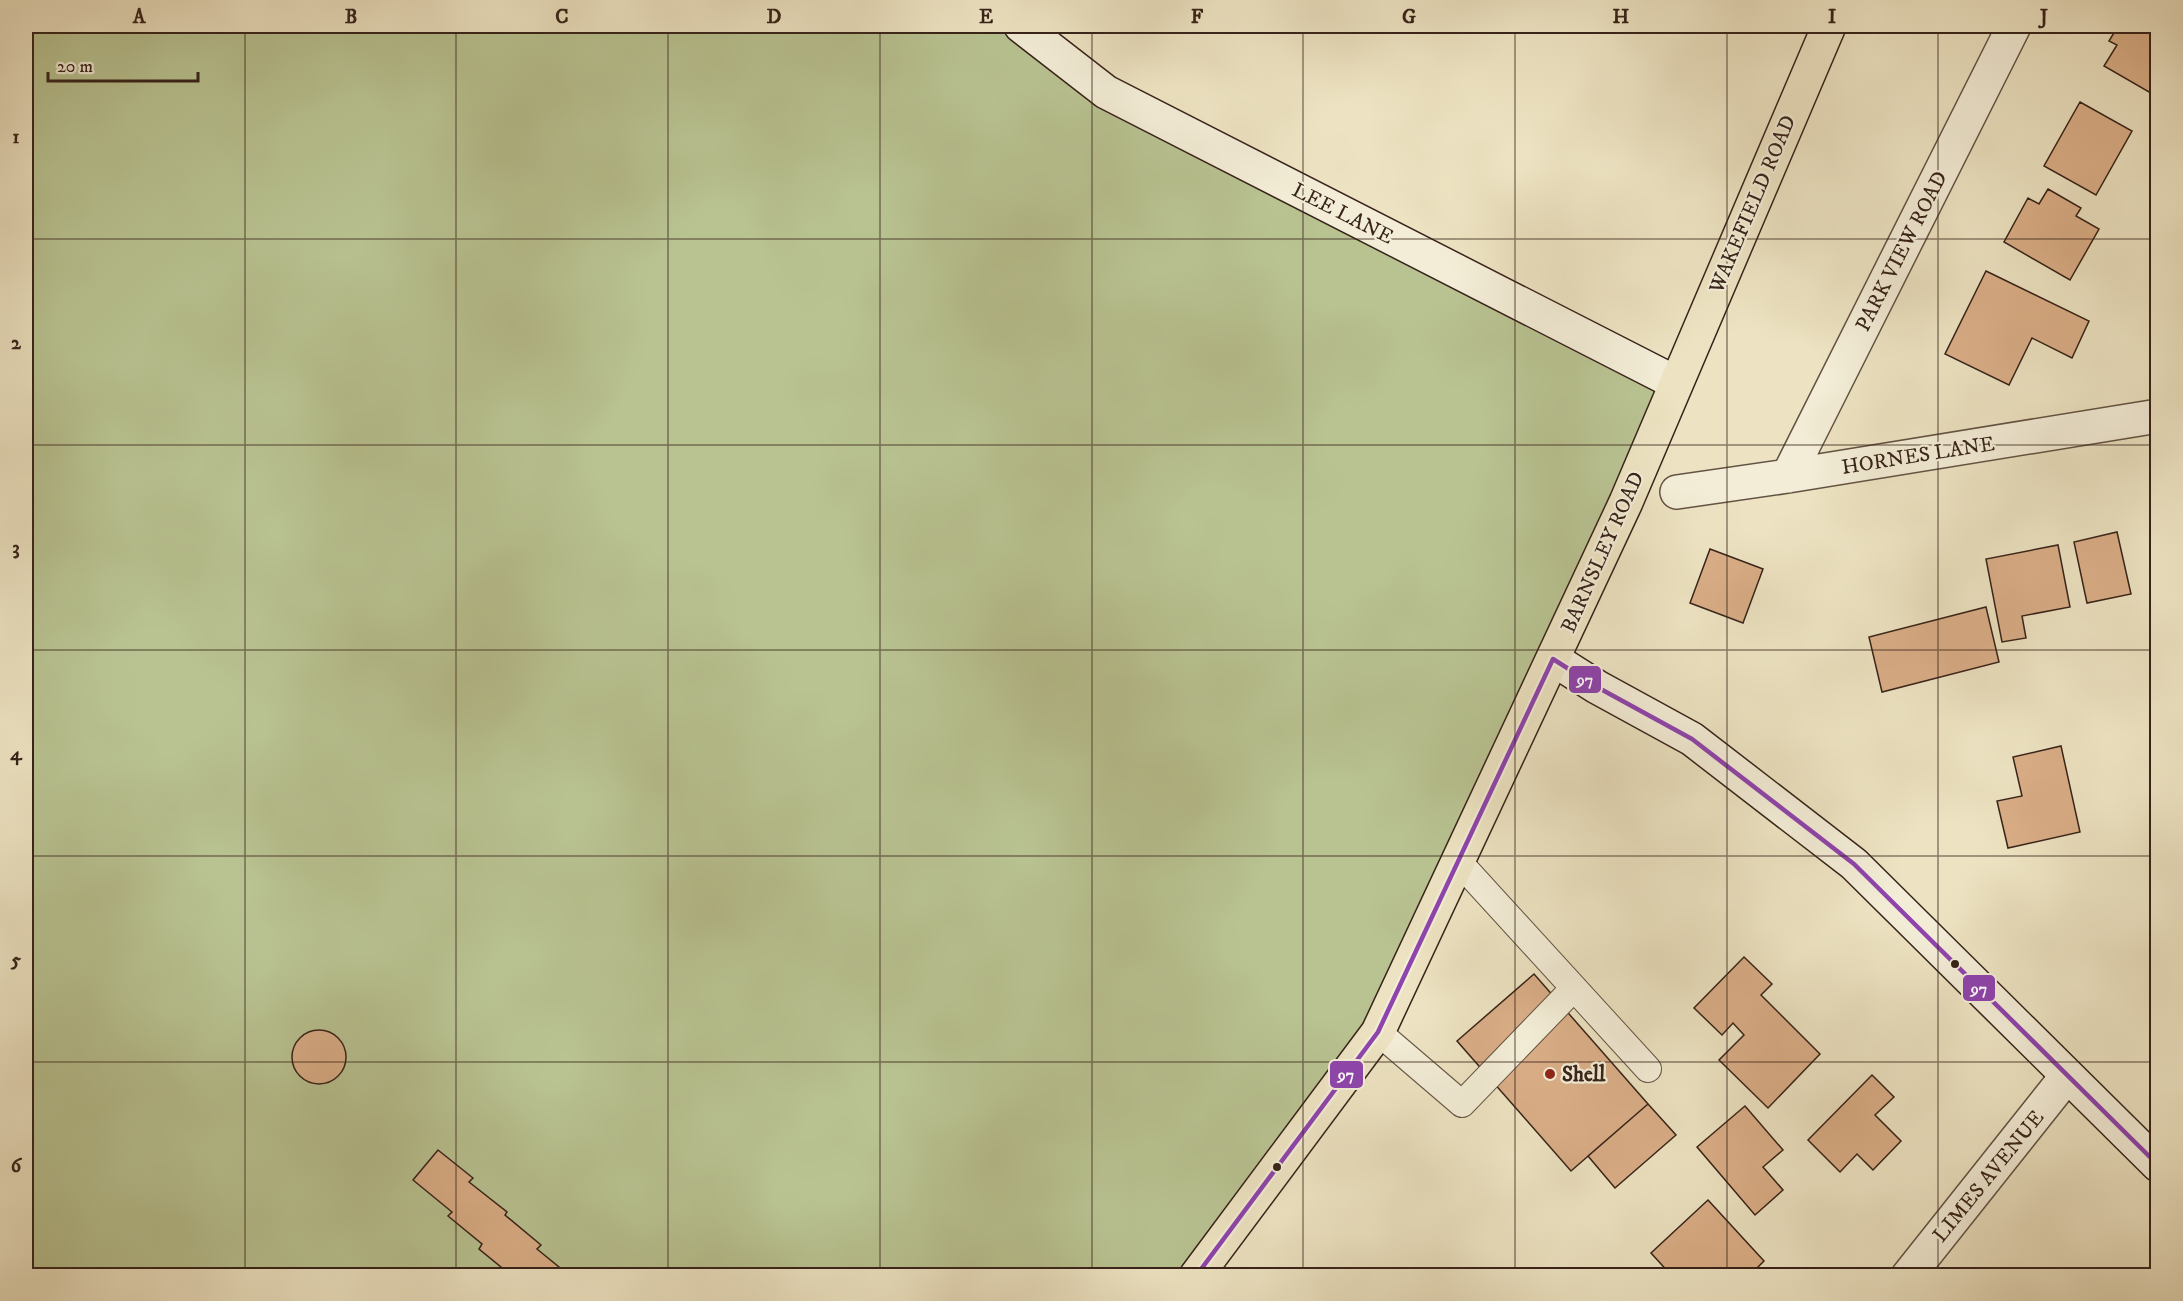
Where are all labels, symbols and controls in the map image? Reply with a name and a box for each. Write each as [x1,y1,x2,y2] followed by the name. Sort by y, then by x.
[132,5,147,30] text: A
[345,5,357,30] text: B
[555,5,569,30] text: C
[767,5,782,30] text: D
[979,5,993,30] text: E
[1191,5,1204,30] text: F
[1402,5,1416,30] text: G
[1613,5,1630,30] text: H
[1828,5,1836,30] text: I
[2038,5,2048,30] text: J
[48,45,198,83] scale bar
[57,56,93,78] text: 20 m
[1703,112,1802,298] street label: WAKEFIELD ROAD
[12,125,20,150] text: 1
[1850,167,1953,336] street label: PARK VIEW ROAD
[1287,177,1398,251] street label: LEE LANE
[11,331,22,356] text: 2
[1840,431,1997,481] street label: HORNES LANE
[1556,468,1650,637] street label: BARNSLEY ROAD
[12,536,20,561] text: 3
[1568,665,1602,694] line badge: 97
[1576,670,1593,690] text: 97
[10,742,23,767] text: 4
[10,948,21,973] text: 5
[1949,958,1961,970] unlabelled marker
[1962,974,1996,1002] line badge: 97
[1970,979,1987,999] text: 97
[1329,1060,1364,1089] line badge: 97
[1562,1062,1606,1088] place label: Shell
[1337,1065,1354,1085] text: 97
[1543,1067,1557,1081] marker: Shell
[1927,1105,2050,1248] street label: LIMES AVENUE
[11,1154,23,1179] text: 6
[1271,1161,1283,1173] unlabelled marker

